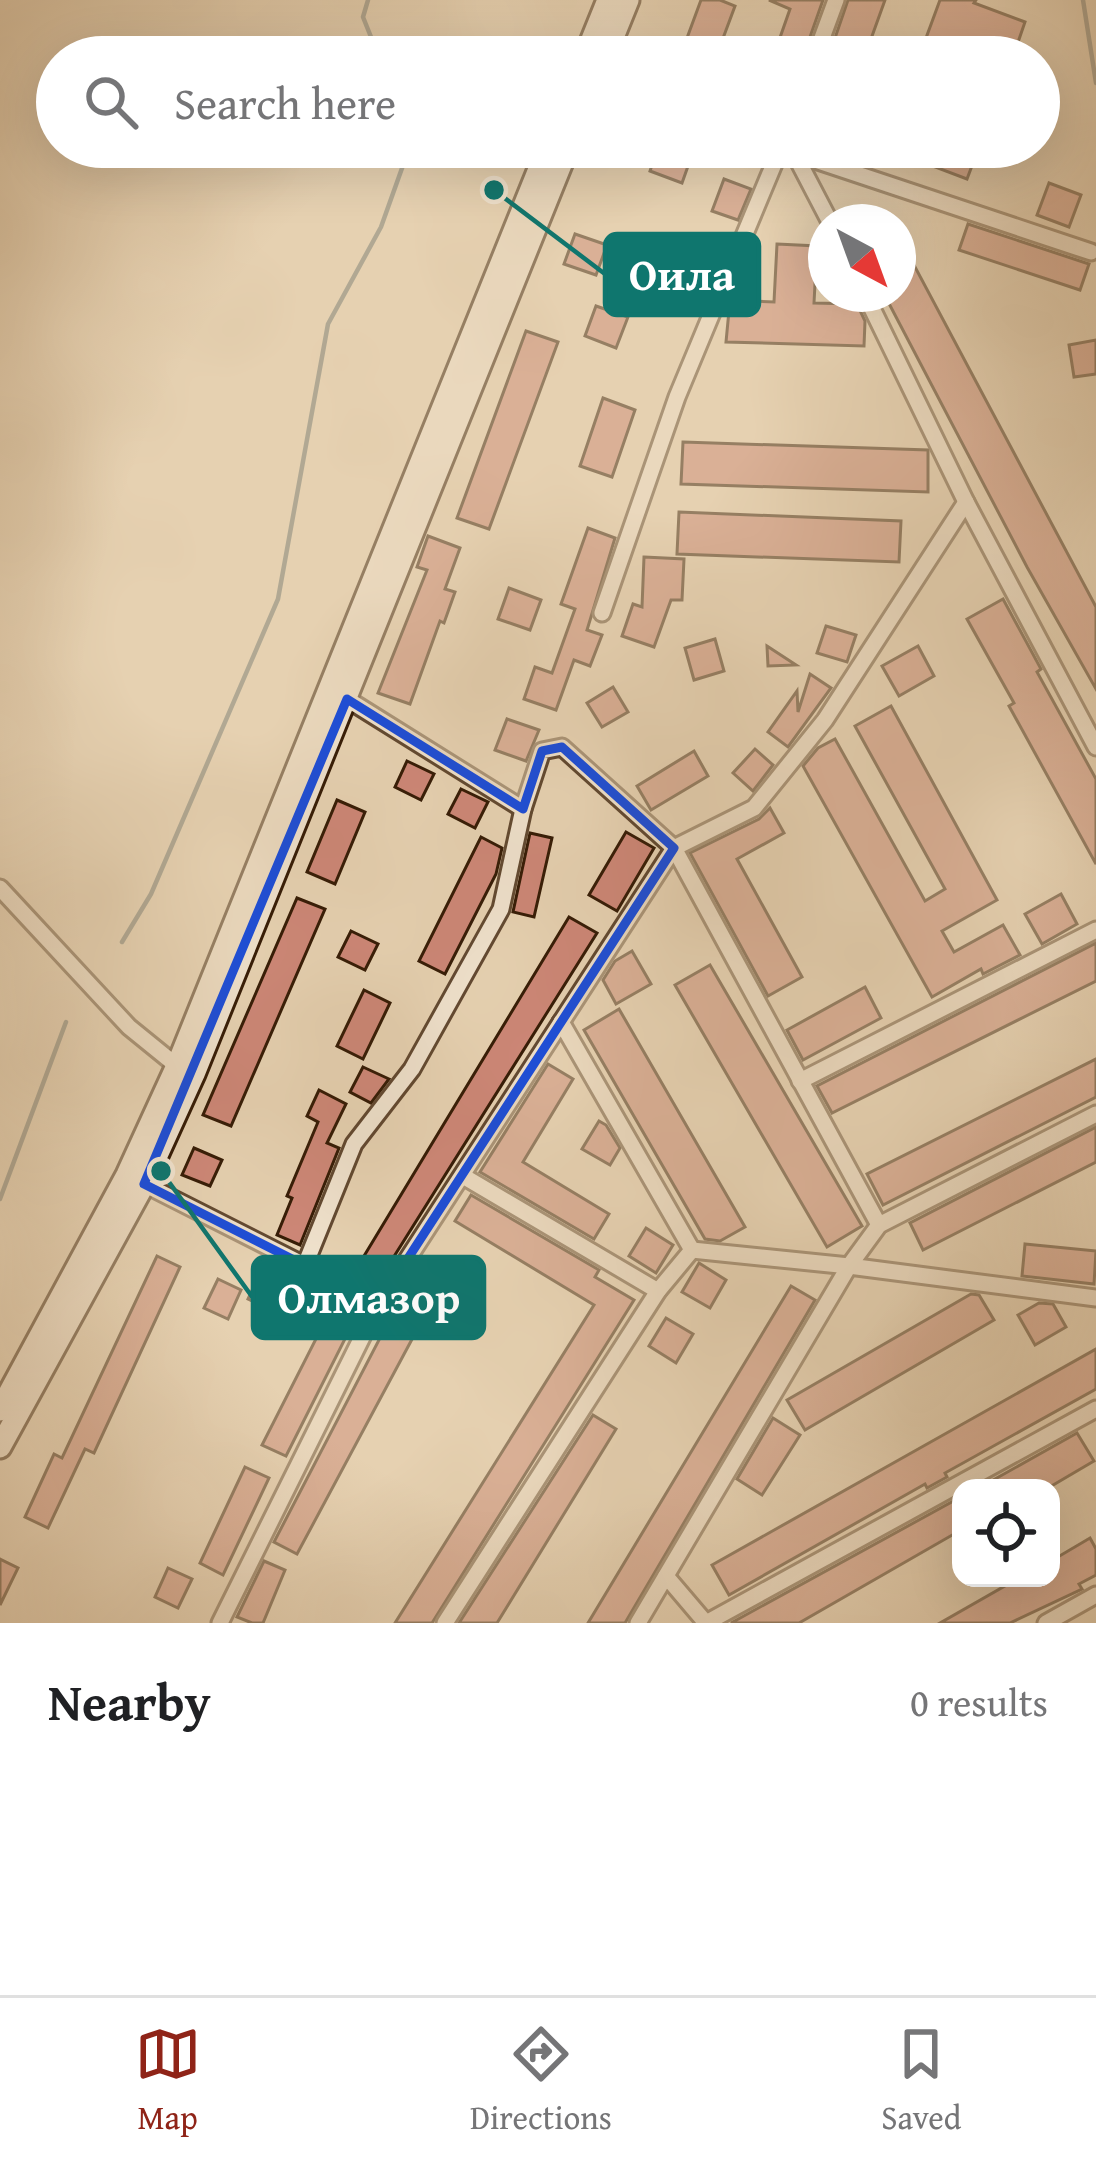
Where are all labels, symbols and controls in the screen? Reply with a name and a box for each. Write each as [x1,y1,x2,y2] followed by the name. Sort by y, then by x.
[36,36,1060,168] search box
[78,69,144,135] icon: search
[174,70,396,135] text: Search here
[808,204,916,312] north arrow
[605,234,759,315] callout: Оила
[629,241,735,306] text: Оила
[253,1257,484,1338] callout: Олмазор
[278,1264,460,1329] text: Олмазор
[952,1479,1060,1587] map controls
[952,1479,1060,1587] button: locate
[48,1664,211,1739] text: Nearby
[910,1673,1048,1730] text: 0 results
[135,2021,201,2141] tab: Map
[470,2021,612,2141] tab: Directions
[881,2021,961,2141] tab: Saved

